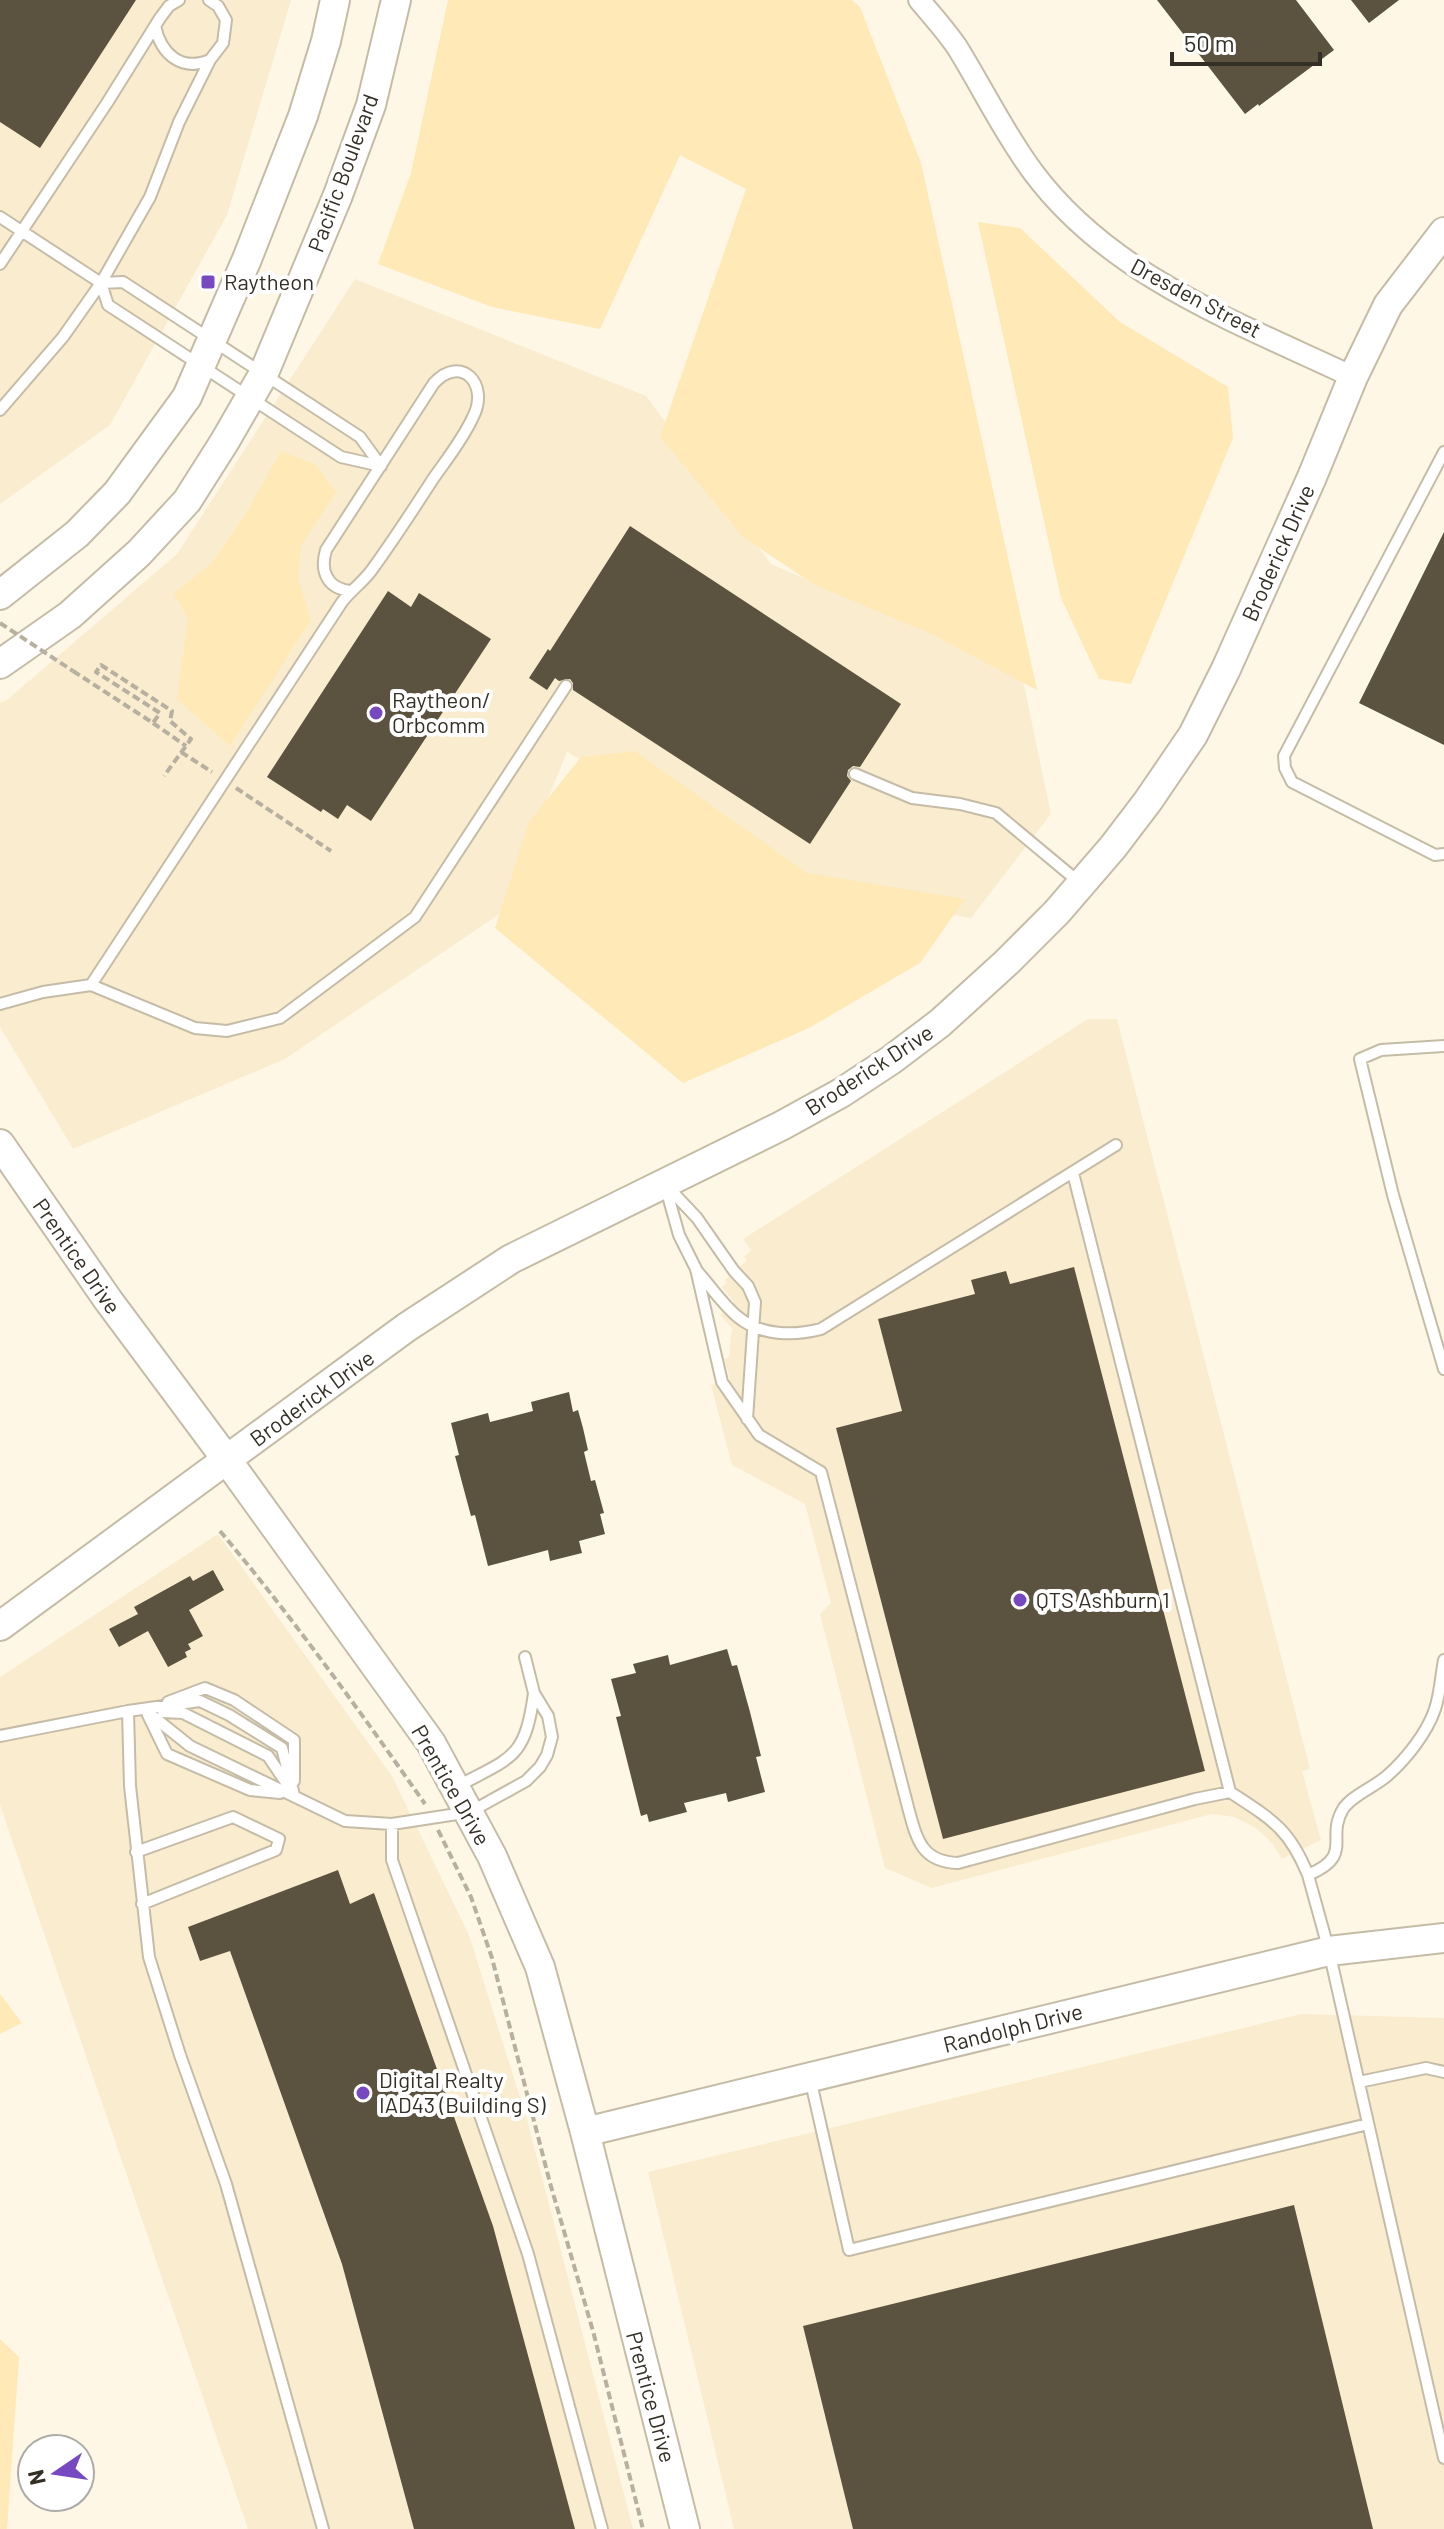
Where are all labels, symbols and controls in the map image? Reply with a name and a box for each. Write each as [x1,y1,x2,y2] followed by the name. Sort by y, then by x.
[1172,16,1320,66] scale bar
[1184,28,1235,57] text: 50 m
[301,90,383,255] street label: Pacific Boulevard
[1127,252,1266,342] street label: Dresden Street
[224,268,314,294] place label: Raytheon
[199,273,217,291] marker: Raytheon
[1235,480,1319,625] street label: Broderick Drive
[392,686,491,737] place label: Raytheon/ Orbcomm
[367,704,385,722] marker: Raytheon/ Orbcomm
[800,1018,937,1120] street label: Broderick Drive
[29,1193,127,1318] street label: Prentice Drive
[244,1343,378,1451] street label: Broderick Drive
[1036,1586,1170,1612] place label: QTS Ashburn 1
[1011,1591,1029,1609] marker: QTS Ashburn 1
[407,1720,497,1849] street label: Prentice Drive
[940,1997,1085,2057] street label: Randolph Drive
[379,2066,546,2117] place label: Digital Realty IAD43 (Building S)
[354,2084,372,2102] marker: Digital Realty IAD43 (Building S)
[622,2328,682,2465] street label: Prentice Drive
[16,2433,96,2513] north arrow
[21,2468,50,2488] text: N

